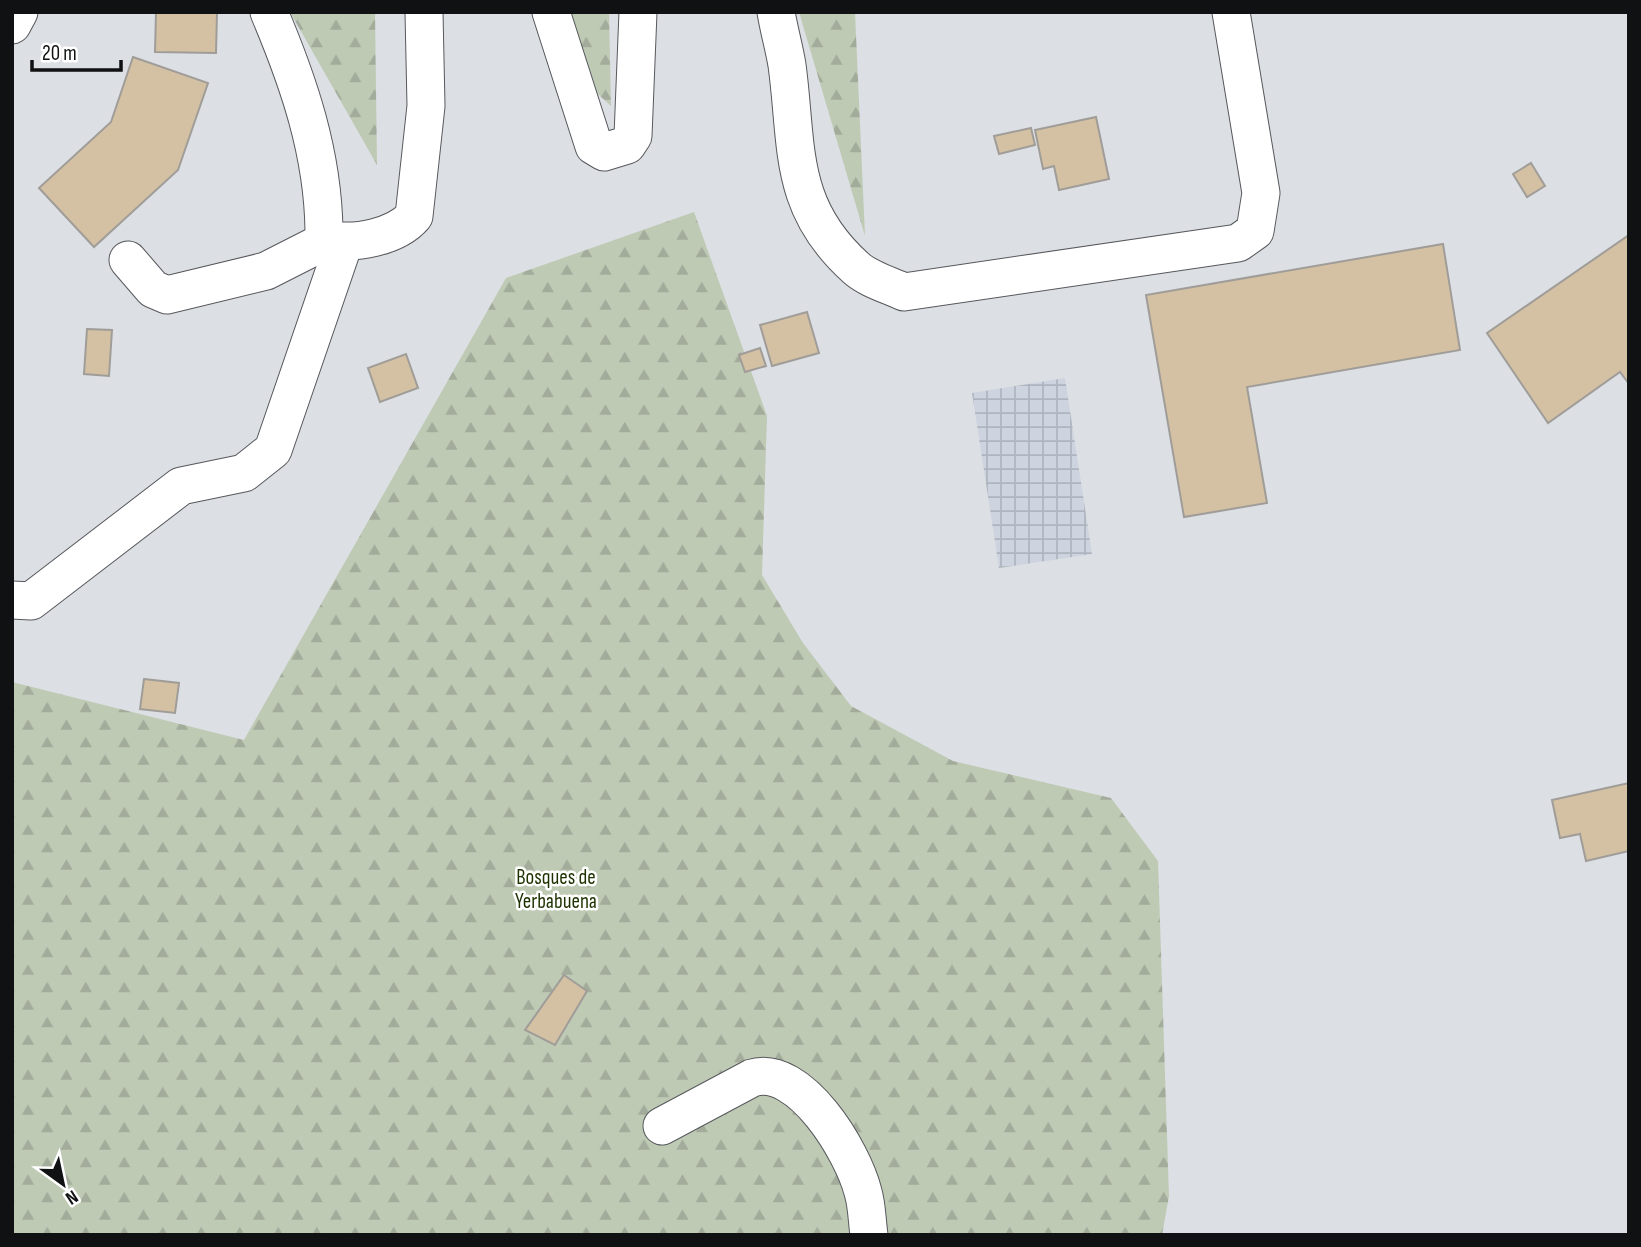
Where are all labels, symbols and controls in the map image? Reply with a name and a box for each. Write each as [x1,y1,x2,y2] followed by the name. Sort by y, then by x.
[32,28,121,72] scale bar
[42,41,77,66] text: 20 m
[515,865,597,914] park label: Bosques de Yerbabuena
[28,1149,98,1219] north arrow
[61,1185,82,1209] text: N

